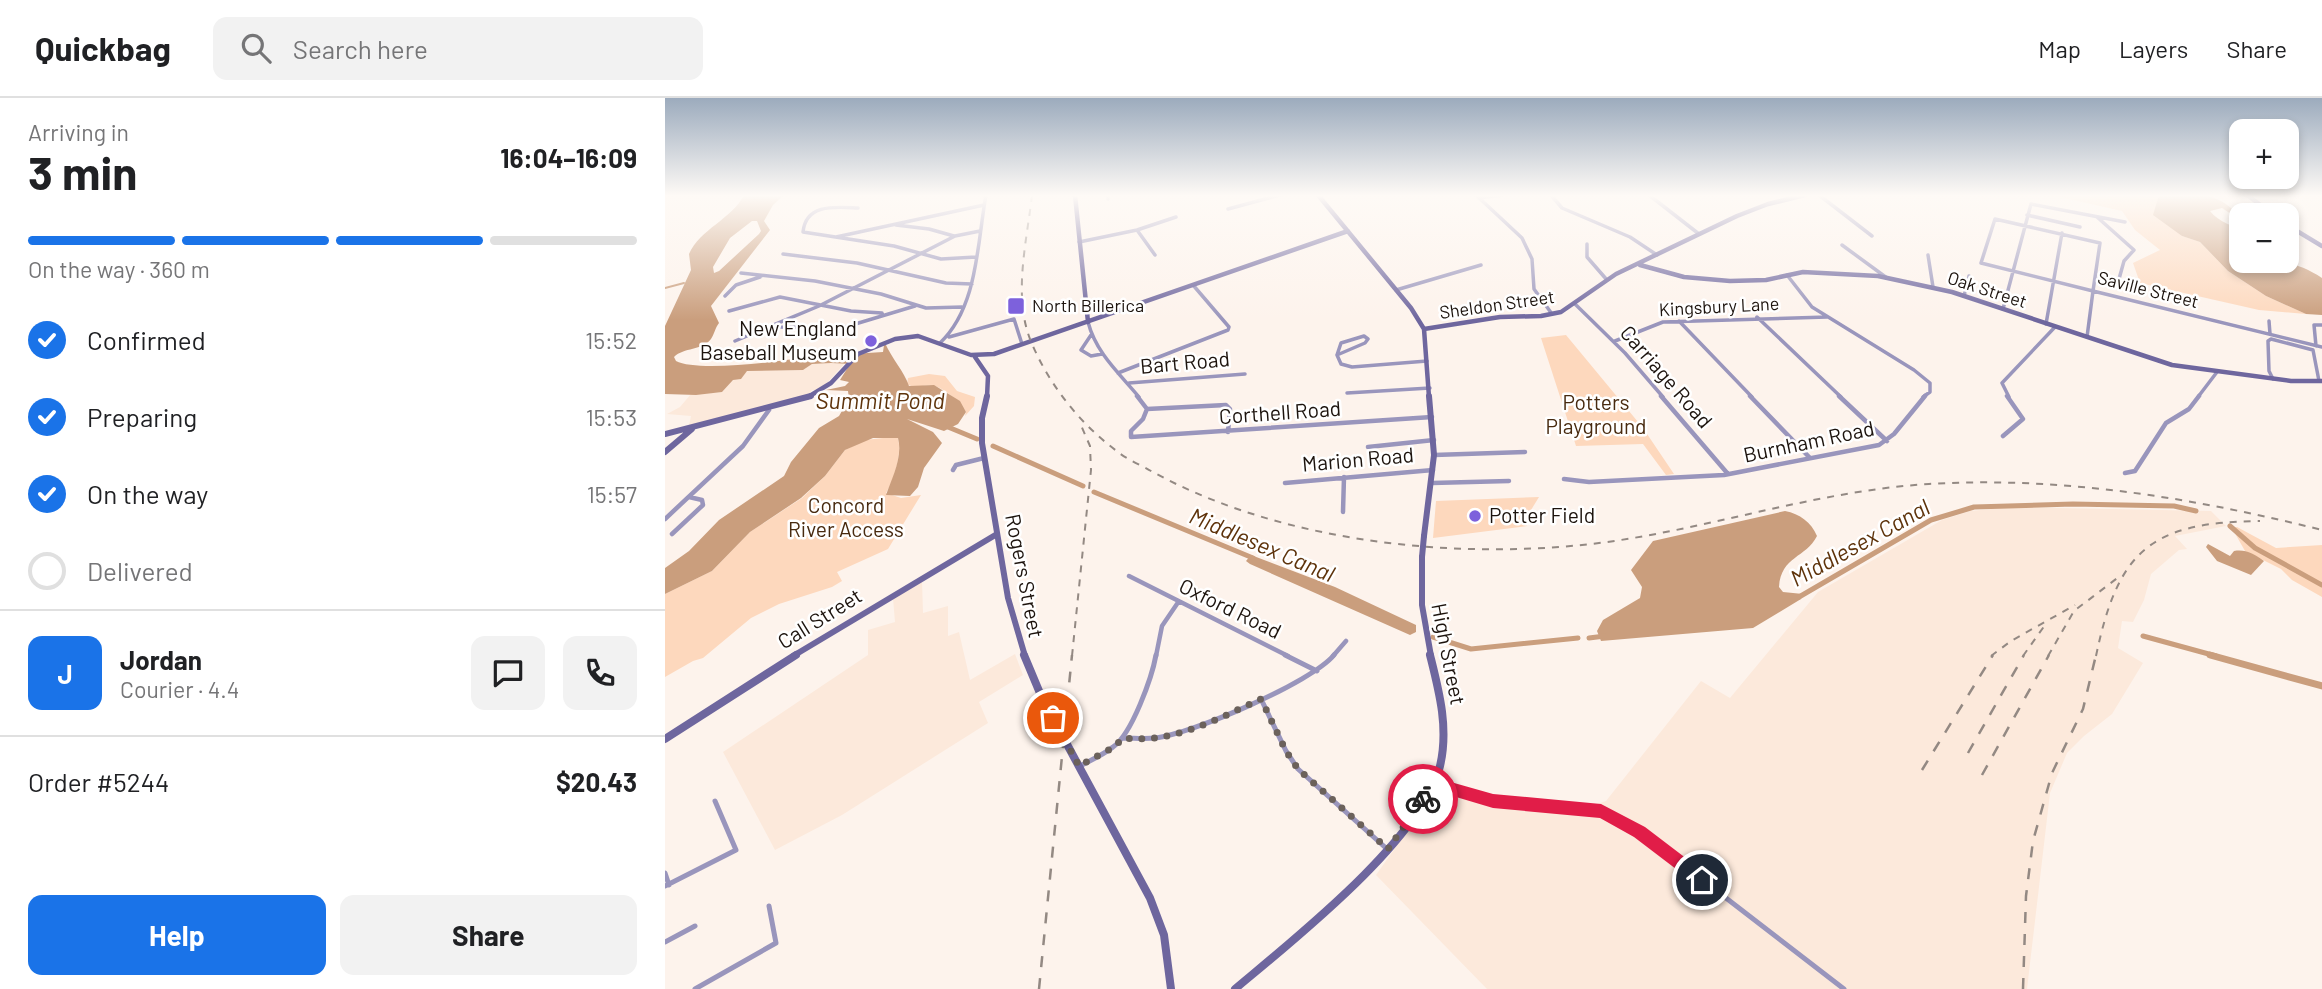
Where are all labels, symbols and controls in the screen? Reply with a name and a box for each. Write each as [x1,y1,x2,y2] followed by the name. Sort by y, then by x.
[213,17,703,80] search box
[35,28,171,68] text: Quickbag
[237,29,275,67] icon: search
[293,33,428,64] text: Search here
[2038,34,2081,63] text: Map
[2119,34,2188,63] text: Layers
[2226,34,2287,63] text: Share
[28,118,129,146] text: Arriving in
[2229,119,2299,273] map controls
[2229,119,2299,189] button: +
[500,142,637,173] text: 16:04–16:09
[28,144,137,199] text: 3 min
[2229,203,2299,273] button: −
[28,255,210,283] text: On the way · 360 m
[1945,266,2030,312] street label: Oak Street
[2095,266,2201,312] street label: Saville Street
[1438,285,1556,323] street label: Sheldon Street
[1658,292,1780,320] street label: Kingsbury Lane
[1032,294,1144,316] place label: North Billerica
[1006,296,1026,316] marker: North Billerica
[700,315,857,364] place label: New England Baseball Museum
[1616,320,1718,432] street label: Carriage Road
[28,321,66,359] icon: check
[87,324,206,355] text: Confirmed
[585,326,637,354] text: 15:52
[863,333,879,349] marker: New England Baseball Museum
[1139,345,1231,378] street label: Bart Road
[815,386,945,414] water label: Summit Pond
[1545,389,1647,438] park label: Potters Playground
[1218,395,1342,428] street label: Corthell Road
[28,398,66,436] icon: check
[87,401,197,432] text: Preparing
[586,403,637,431] text: 15:53
[1741,414,1876,467] street label: Burnham Road
[1301,441,1415,476] street label: Marion Road
[28,475,66,513] icon: check
[87,478,208,509] text: On the way
[587,480,637,508] text: 15:57
[788,492,904,541] park label: Concord River Access
[1785,492,1934,592] water label: Middlesex Canal
[1186,501,1339,587] water label: Middlesex Canal
[1489,502,1595,527] place label: Potter Field
[1467,508,1483,524] marker: Potter Field
[1001,512,1050,640] street label: Rogers Street
[87,555,193,586] text: Delivered
[1175,572,1286,643] street label: Oxford Road
[772,582,866,653] street label: Call Street
[1427,601,1472,707] street label: High Street
[471,636,545,710] button: chat
[563,636,637,710] button: phone
[120,644,202,675] text: Jordan
[57,658,73,689] text: J
[120,675,239,703] text: Courier · 4.4
[1023,688,1083,748] pin
[1034,699,1072,737] icon: bag
[1388,764,1458,834] courier
[28,766,169,797] text: Order #5244
[556,766,637,797] text: $20.43
[1404,780,1442,818] icon: bike
[1672,850,1732,910] pin
[1683,861,1721,899] icon: home
[28,895,326,975] button: Help
[340,895,637,975] button: Share

